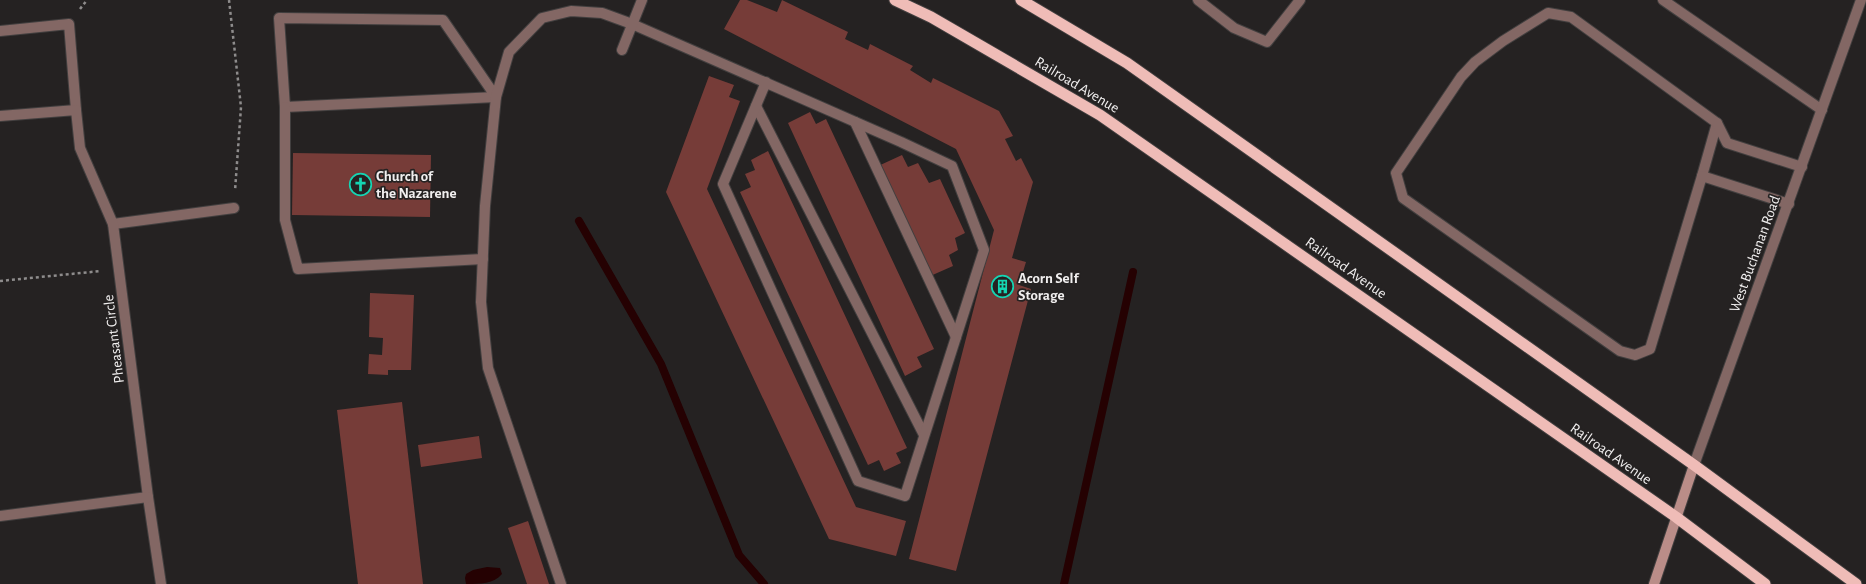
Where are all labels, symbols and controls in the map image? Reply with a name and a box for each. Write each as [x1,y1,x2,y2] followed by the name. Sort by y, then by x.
[1032,54,1122,116] street label: Railroad Avenue
[376,169,457,201] place label: Church of the Nazarene
[348,172,374,198] church icon: Church of the Nazarene
[1727,193,1783,314] street label: West Buchanan Road
[1303,235,1389,302] street label: Railroad Avenue
[1018,271,1079,303] place label: Acorn Self Storage
[989,274,1015,300] building icon: Acorn Self Storage
[101,294,127,384] street label: Pheasant Circle
[1568,421,1654,488] street label: Railroad Avenue

